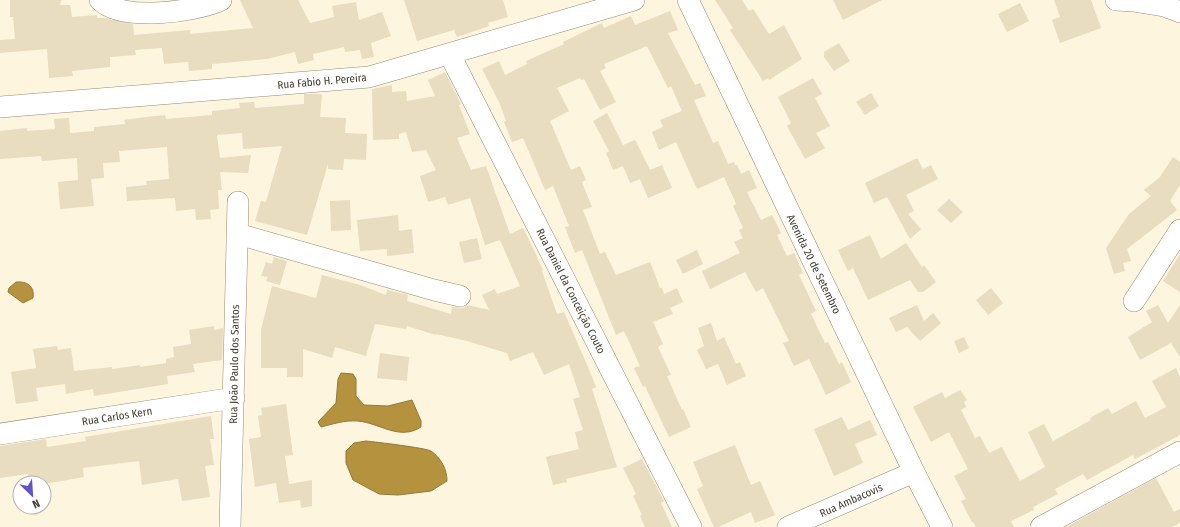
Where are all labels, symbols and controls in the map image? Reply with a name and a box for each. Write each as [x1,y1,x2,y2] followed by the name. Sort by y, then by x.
[277,71,367,92] street label: Rua Fabio H. Pereira
[784,212,843,316] street label: Avenida 20 de Setembro
[533,226,608,356] street label: Rua Daniel da Conceição Couto
[227,304,242,424] street label: Rua João Paulo dos Santos
[81,405,153,428] street label: Rua Carlos Kern
[12,475,52,515] north arrow
[818,481,885,520] street label: Rua Ambacovis
[30,496,42,511] text: N

